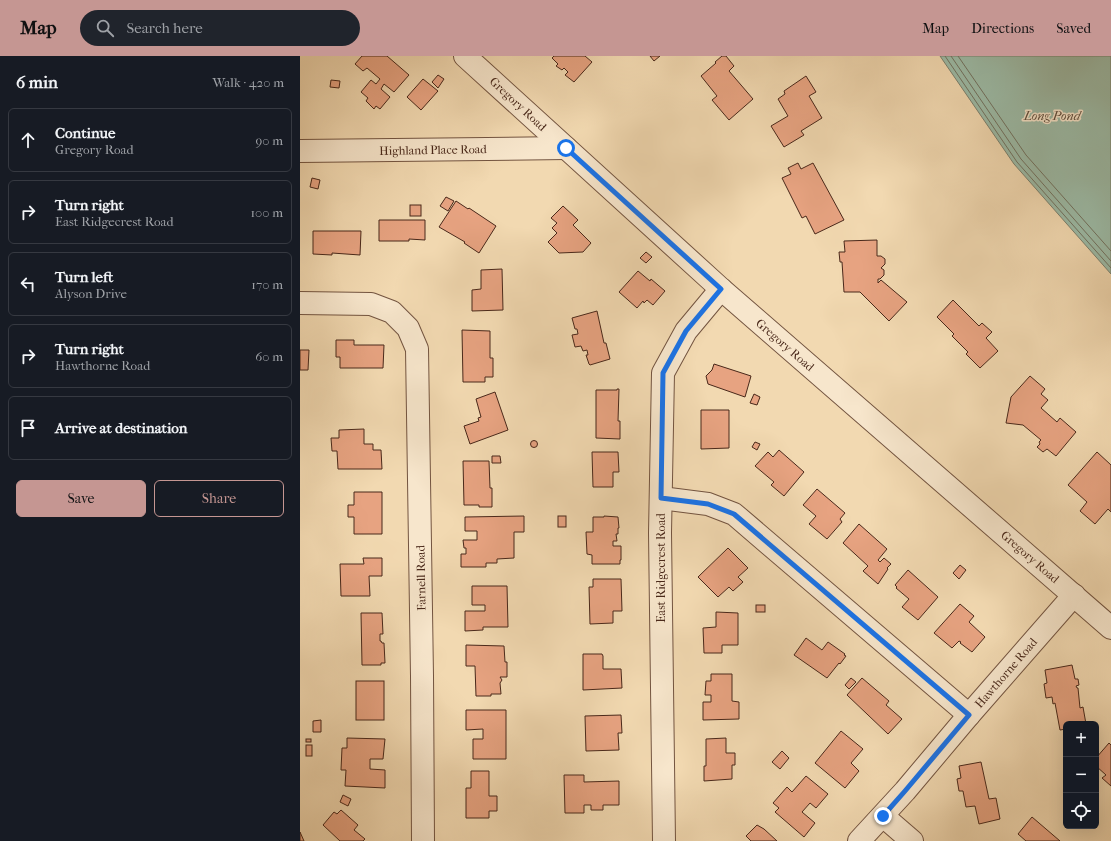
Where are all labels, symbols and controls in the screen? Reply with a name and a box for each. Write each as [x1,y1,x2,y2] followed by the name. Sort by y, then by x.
[80,10,360,46] search box
[20,17,56,39] text: Map
[94,17,116,39] icon: search
[126,19,203,37] text: Search here
[922,20,949,37] text: Map
[971,20,1034,37] text: Directions
[1056,20,1091,37] text: Saved
[16,72,58,92] text: 6 min
[487,74,550,134] street label: Gregory Road
[212,75,284,90] text: Walk · 420 m
[1023,108,1083,123] water label: Long Pond
[55,124,115,142] text: Continue
[17,129,39,151] icon: ahead
[255,133,283,148] text: 90 m
[557,139,575,157] route start
[55,142,134,157] text: Gregory Road
[379,142,487,158] street label: Highland Place Road
[55,196,124,214] text: Turn right
[17,201,39,223] icon: right
[250,205,283,220] text: 100 m
[55,214,174,229] text: East Ridgecrest Road
[55,268,113,286] text: Turn left
[17,273,39,295] icon: left
[251,277,283,292] text: 170 m
[55,286,127,301] text: Alyson Drive
[753,316,817,374] street label: Gregory Road
[55,340,124,358] text: Turn right
[17,345,39,367] icon: right
[255,349,283,364] text: 60 m
[55,358,150,373] text: Hawthorne Road
[17,417,39,439] icon: arrive
[55,419,187,437] text: Arrive at destination
[16,480,146,517] button: Save
[154,480,284,517] button: Share
[654,513,668,623] street label: East Ridgecrest Road
[998,528,1062,586] street label: Gregory Road
[413,545,429,611] street label: Farnell Road
[972,635,1040,711] street label: Hawthorne Road
[1063,721,1099,829] map controls
[1063,721,1099,757] button: +
[1063,757,1099,793] button: −
[1063,793,1099,829] button: locate
[874,807,892,825] route end

